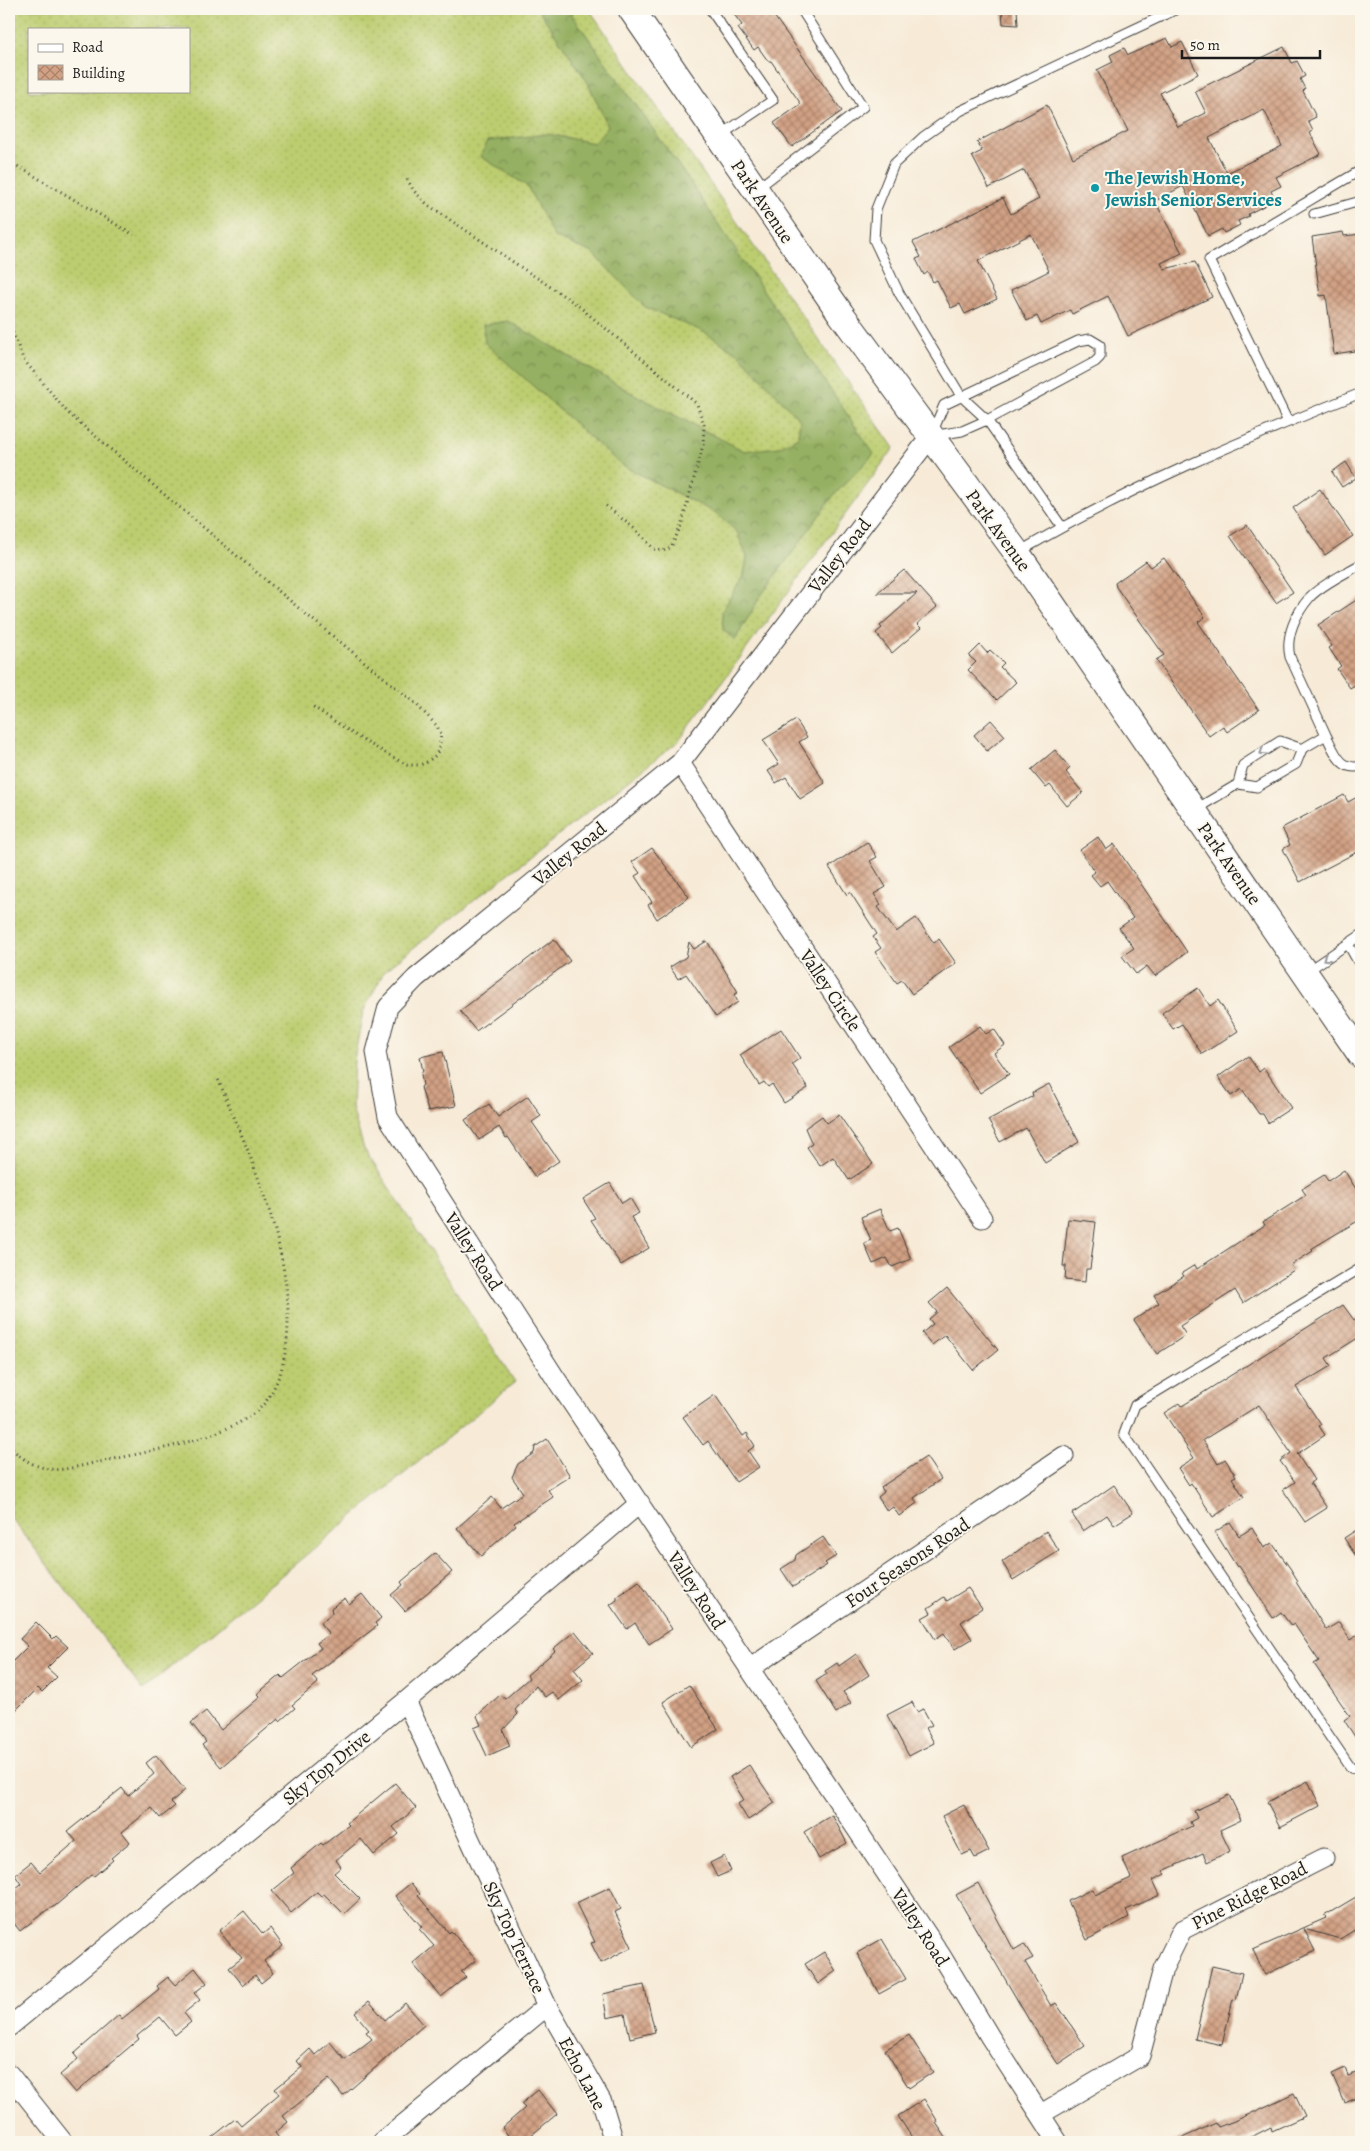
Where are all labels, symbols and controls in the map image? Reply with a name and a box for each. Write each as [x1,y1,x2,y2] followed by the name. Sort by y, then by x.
[28,28,190,92] legend
[1182,28,1320,60] scale bar
[1190,35,1220,55] text: 50 m
[72,37,104,57] text: Road
[72,63,125,83] text: Building
[725,154,800,249] street label: Park Avenue
[1105,165,1282,213] place label: The Jewish Home, Jewish Senior Services
[1089,182,1101,194] marker: The Jewish Home, Jewish Senior Services
[959,484,1037,577] street label: Park Avenue
[802,512,878,599] street label: Valley Road
[1259,746,1268,756] one-way arrow
[526,815,613,892] street label: Valley Road
[1191,817,1267,910] street label: Park Avenue
[793,943,867,1037] street label: Valley Circle
[1323,952,1332,961] one-way arrow
[438,1207,509,1296] street label: Valley Road
[840,1511,976,1614] street label: Four Seasons Road
[661,1546,732,1635] street label: Valley Road
[277,1724,376,1811] street label: Sky Top Drive
[1187,1855,1312,1936] street label: Pine Ridge Road
[477,1877,552,1998] street label: Sky Top Terrace
[885,1883,956,1972] street label: Valley Road
[552,2032,612,2115] street label: Echo Lane

